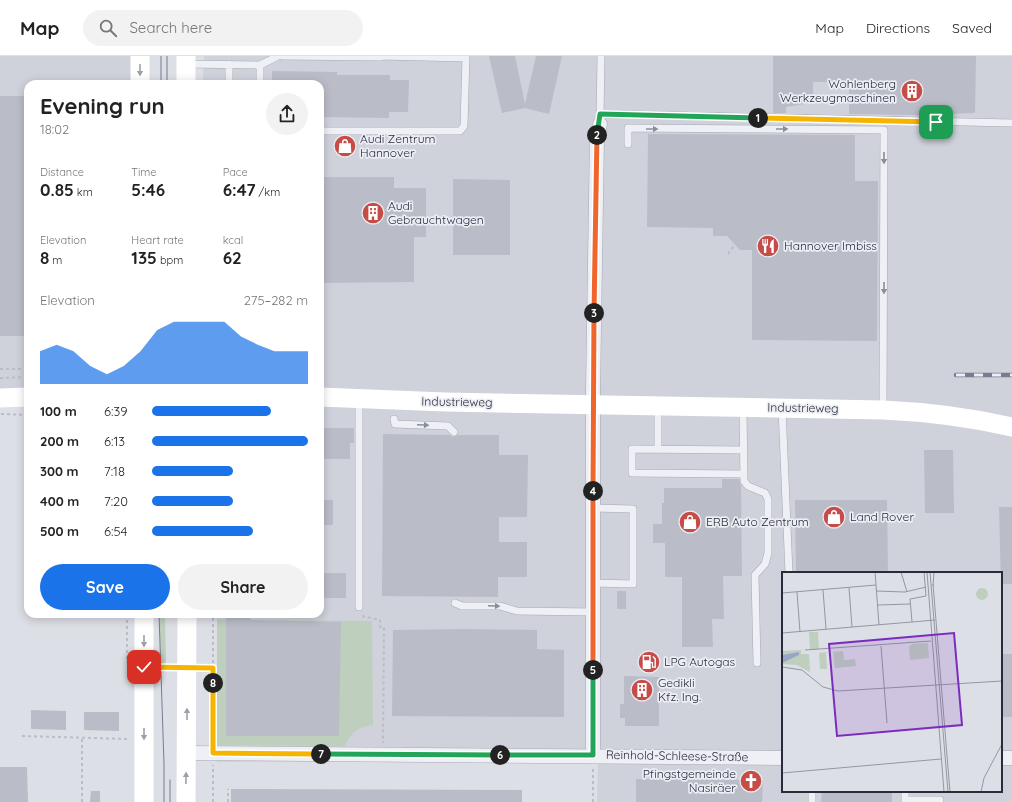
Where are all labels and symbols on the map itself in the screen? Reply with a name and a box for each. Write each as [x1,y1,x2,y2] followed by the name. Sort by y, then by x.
[137,64,144,76] one-way arrow
[780,76,896,105] place label: Wohlenberg Werkzeugmaschinen
[899,78,925,104] building icon: Wohlenberg Werkzeugmaschinen
[919,105,953,139] pin
[748,108,768,128] pin: 1
[587,125,607,145] pin: 2
[646,126,659,132] one-way arrow
[776,126,789,132] one-way arrow
[360,131,435,160] place label: Audi Zentrum Hannover
[332,133,358,159] shop icon: Audi Zentrum Hannover
[881,152,887,165] one-way arrow
[388,198,484,227] place label: Audi Gebrauchtwagen
[360,200,386,226] building icon: Audi Gebrauchtwagen
[755,233,781,259] restaurant icon: Hannover Imbiss
[784,238,877,253] place label: Hannover Imbiss
[880,282,887,294] one-way arrow
[584,303,604,323] pin: 3
[421,393,493,410] street label: Industrieweg
[767,399,839,416] street label: Industrieweg
[417,422,430,428] one-way arrow
[583,481,603,501] pin: 4
[821,504,847,530] shop icon: Land Rover
[677,509,703,535] shop icon: ERB Auto Zentrum
[850,509,914,524] place label: Land Rover
[706,514,809,529] place label: ERB Auto Zentrum
[782,572,1002,792] inset map
[488,603,501,609] one-way arrow
[141,635,147,648] one-way arrow
[636,649,662,675] fuel station icon: LPG Autogas
[127,650,161,684] pin
[664,654,736,669] place label: LPG Autogas
[583,660,603,680] pin: 5
[203,673,223,693] pin: 8
[658,675,701,704] place label: Gedikli Kfz. Ing.
[629,677,655,703] building icon: Gedikli Kfz. Ing.
[184,707,190,720] one-way arrow
[141,728,147,741] one-way arrow
[311,744,331,764] pin: 7
[490,745,510,765] pin: 6
[606,747,749,764] street label: Reinhold-Schleese-Straße
[643,766,736,795] place label: Pfingstgemeinde Nasiräer
[738,768,764,794] church icon: Pfingstgemeinde Nasiräer
[183,771,189,784] one-way arrow

